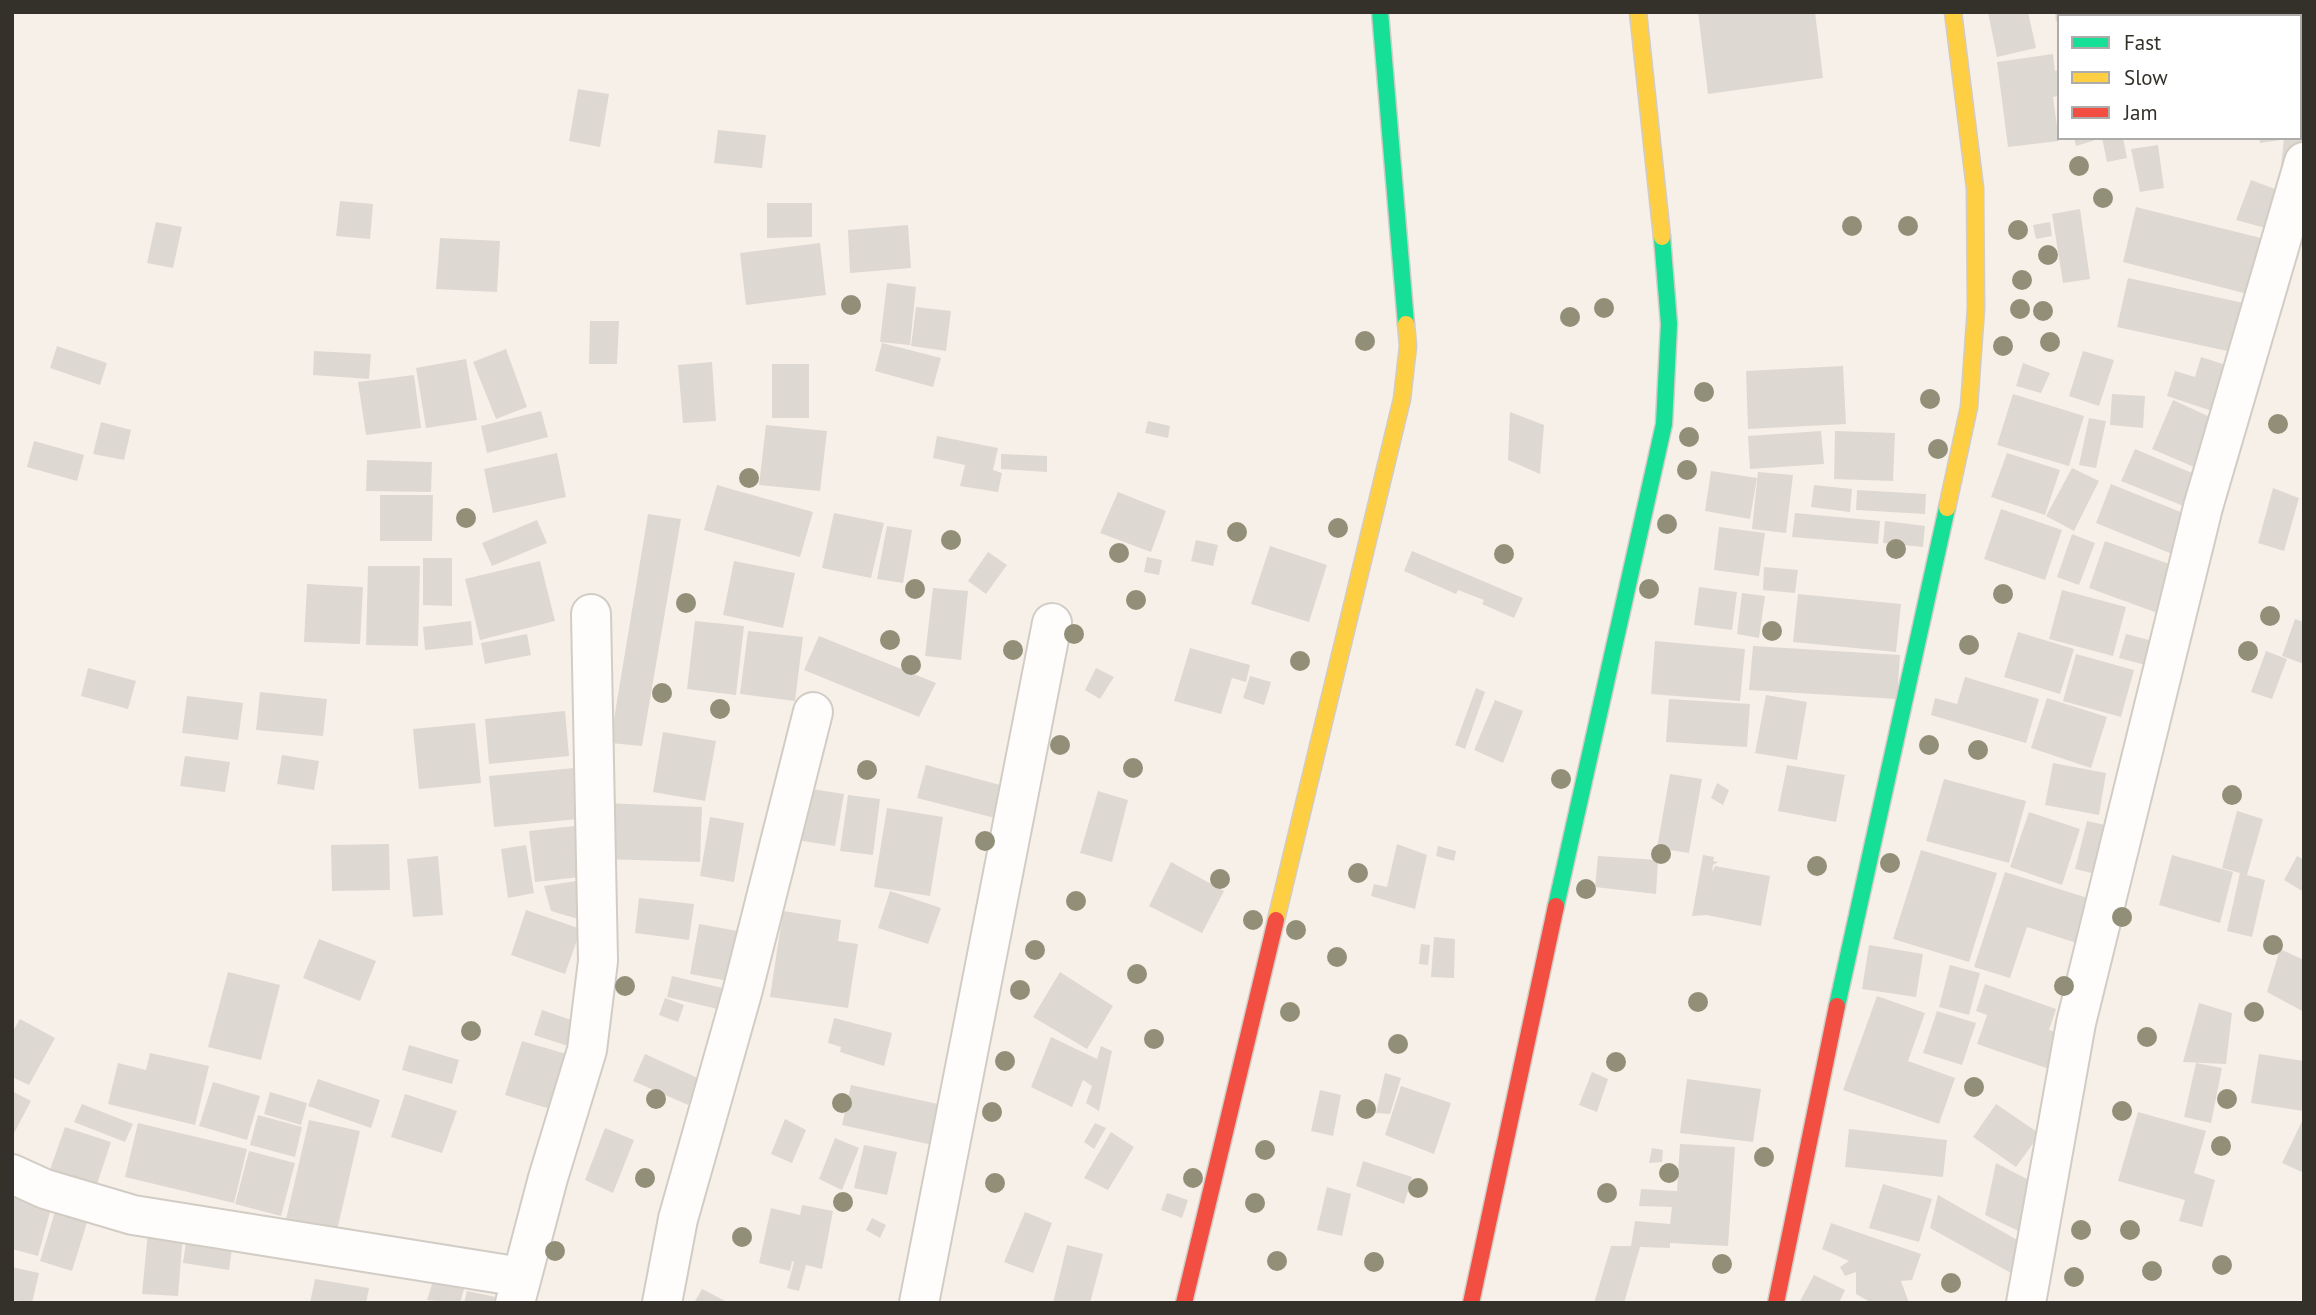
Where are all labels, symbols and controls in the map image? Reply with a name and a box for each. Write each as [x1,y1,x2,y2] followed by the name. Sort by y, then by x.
[2057,14,2302,140] legend
[2124,29,2161,56] text: Fast
[2124,64,2168,91] text: Slow
[2124,99,2158,126] text: Jam

